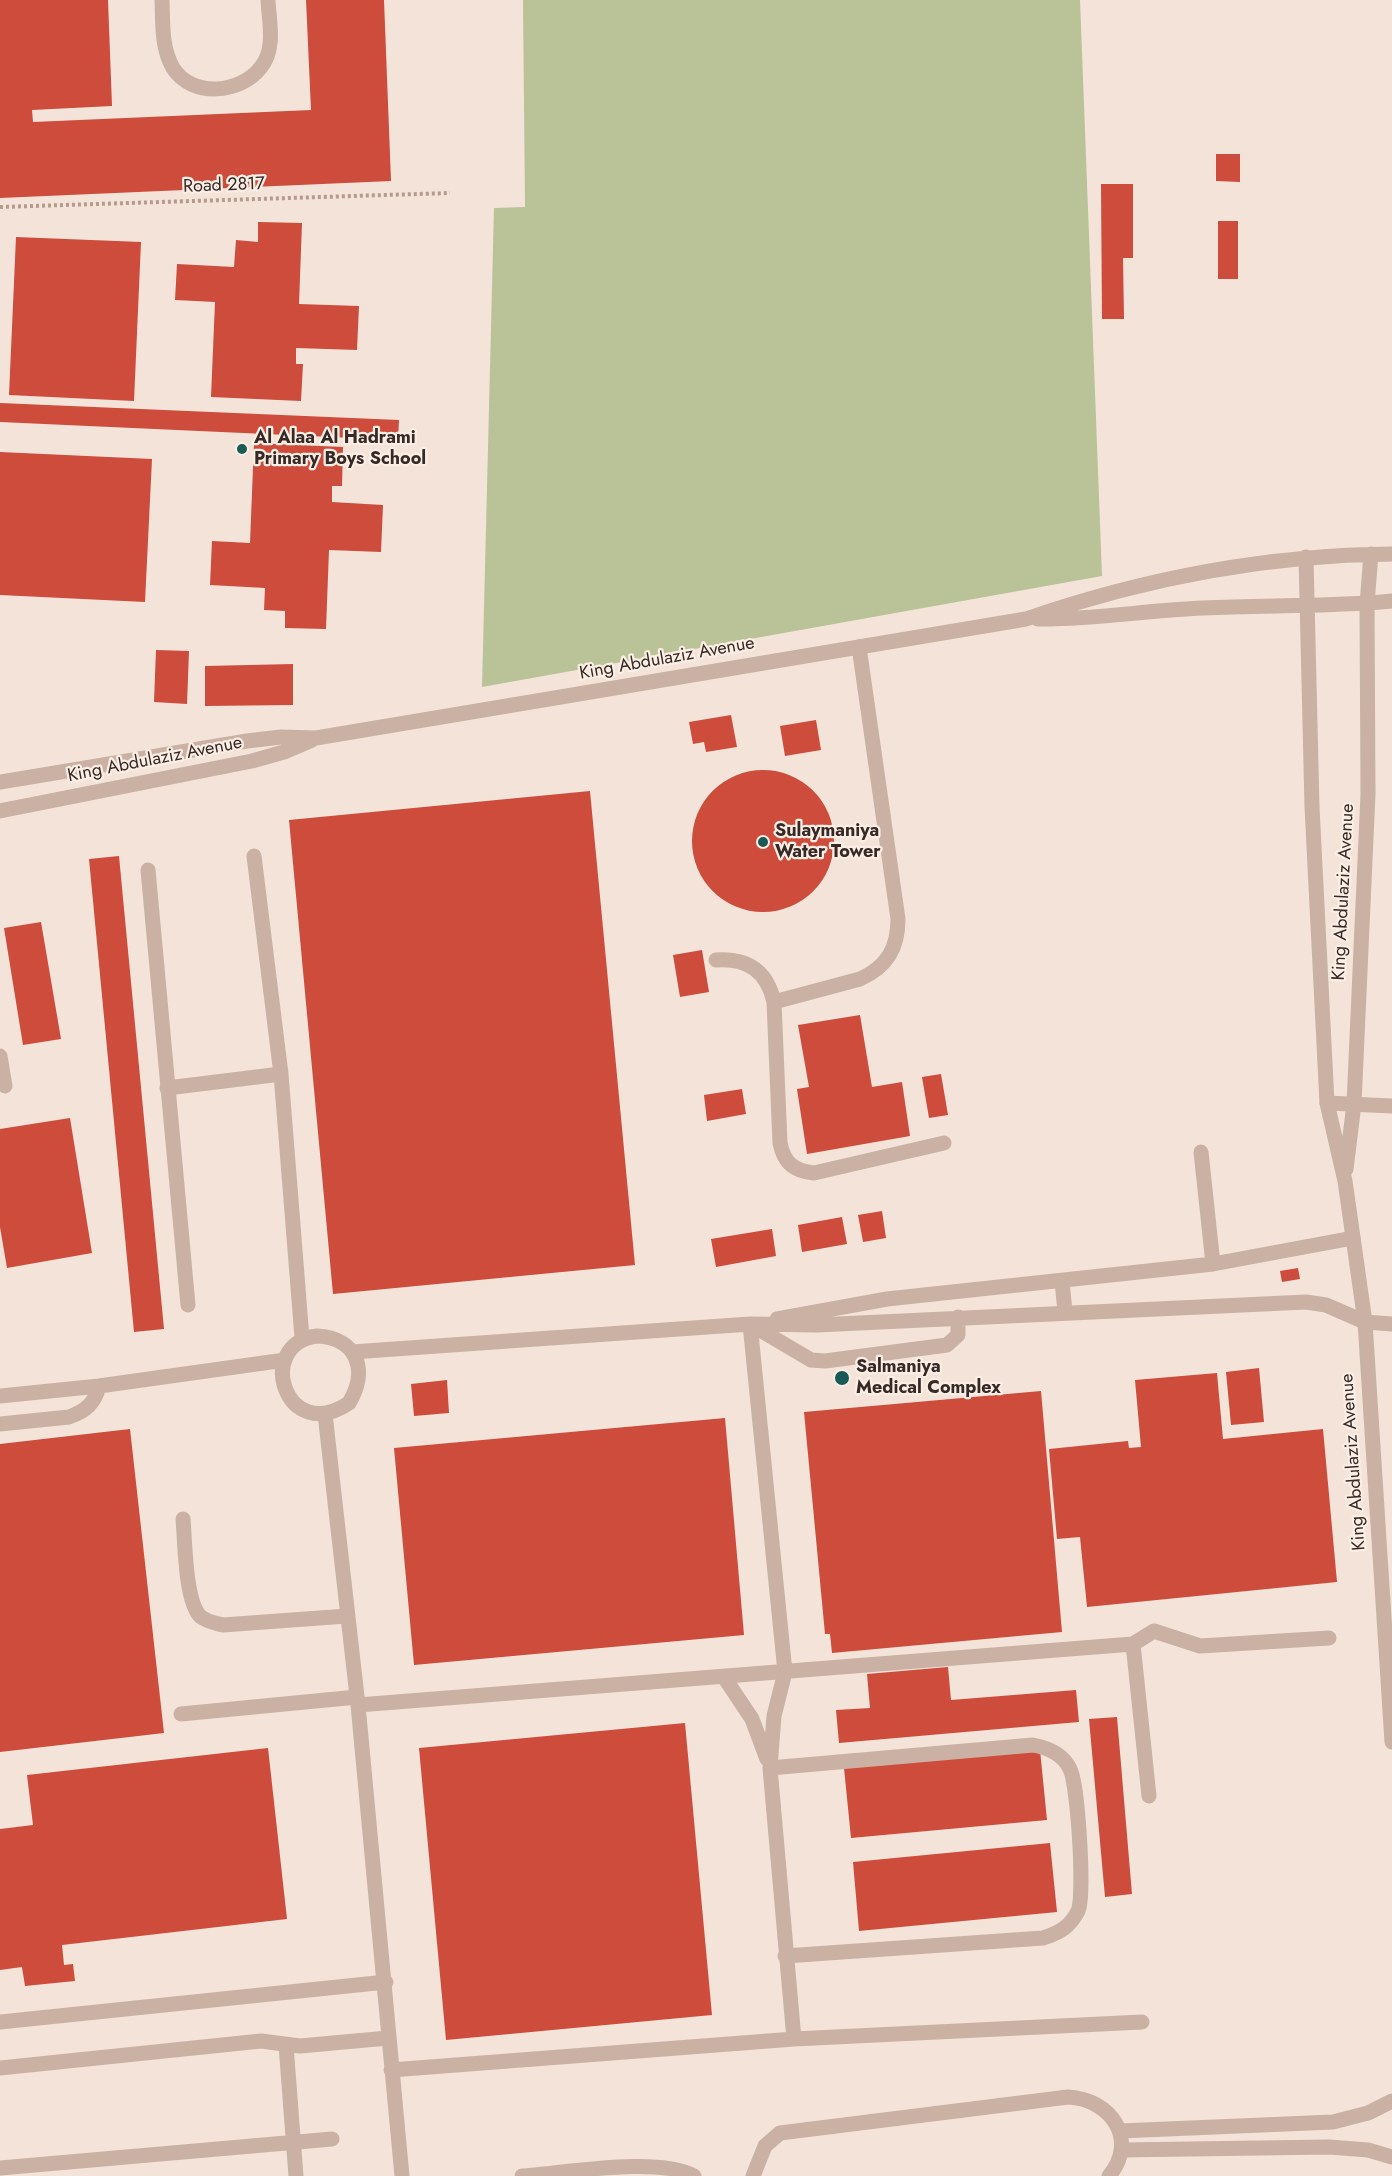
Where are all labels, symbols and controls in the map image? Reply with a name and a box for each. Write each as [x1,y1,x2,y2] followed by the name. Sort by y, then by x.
[183,174,265,198] street label: Road 2817
[254,428,426,470] place label: Al Alaa Al Hadrami Primary Boys School
[235,442,249,456] marker: Al Alaa Al Hadrami Primary Boys School
[578,633,756,685] street label: King Abdulaziz Avenue
[66,732,244,788] street label: King Abdulaziz Avenue
[1329,803,1359,981] street label: King Abdulaziz Avenue
[775,821,881,864] place label: Sulaymaniya Water Tower
[756,835,770,849] marker: Sulaymaniya Water Tower
[856,1357,1001,1400] place label: Salmaniya Medical Complex
[833,1369,851,1387] marker: Salmaniya Medical Complex
[1337,1373,1371,1551] street label: King Abdulaziz Avenue

